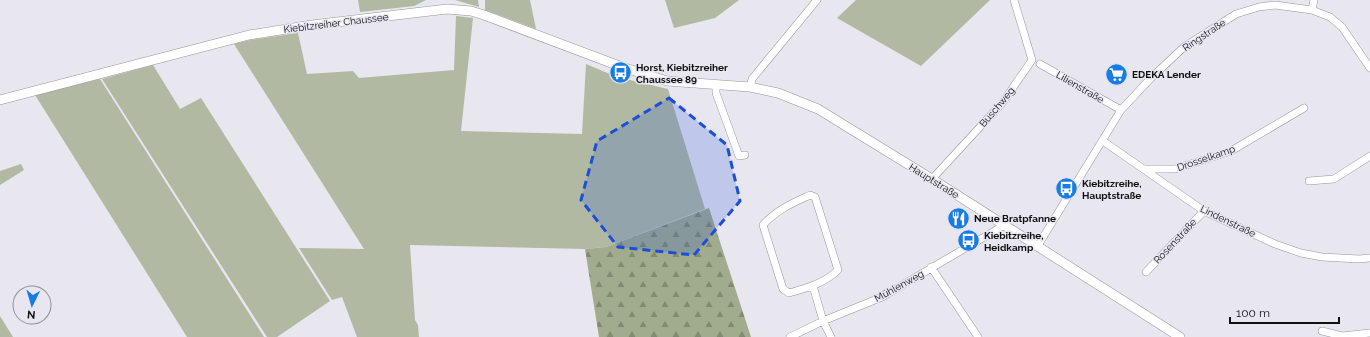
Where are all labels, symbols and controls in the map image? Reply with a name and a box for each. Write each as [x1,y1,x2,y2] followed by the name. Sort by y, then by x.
[283,11,389,35] street label: Kiebitzreiher Chaussee
[1181,17,1228,53] street label: Ringstraße
[608,60,634,86] bus stop icon: Horst, Kiebitzreiher Chaussee 89
[1104,61,1130,87] supermarket icon: EDEKA Lender
[636,62,728,85] place label: Horst, Kiebitzreiher Chaussee 89
[1054,69,1106,105] street label: Lilienstraße
[1132,69,1201,80] place label: EDEKA Lender
[977,85,1017,129] street label: Buschweg
[1175,143,1237,173] street label: Drosselkamp
[907,161,961,201] street label: Hauptstraße
[1054,176,1080,202] bus stop icon: Kiebitzreihe, Hauptstraße
[1082,178,1142,201] place label: Kiebitzreihe, Hauptstraße
[1199,203,1258,239] street label: Lindenstraße
[946,205,972,231] restaurant icon: Neue Bratpfanne
[974,213,1056,224] place label: Neue Bratpfanne
[1151,216,1199,266] street label: Rosenstraße
[955,228,981,254] bus stop icon: Kiebitzreihe, Heidkamp
[984,230,1044,253] place label: Kiebitzreihe, Heidkamp
[872,268,926,304] street label: Mühlenweg
[12,285,52,325] north arrow
[1230,299,1339,325] scale bar
[1236,306,1270,320] text: 100 m
[26,308,36,321] text: N

